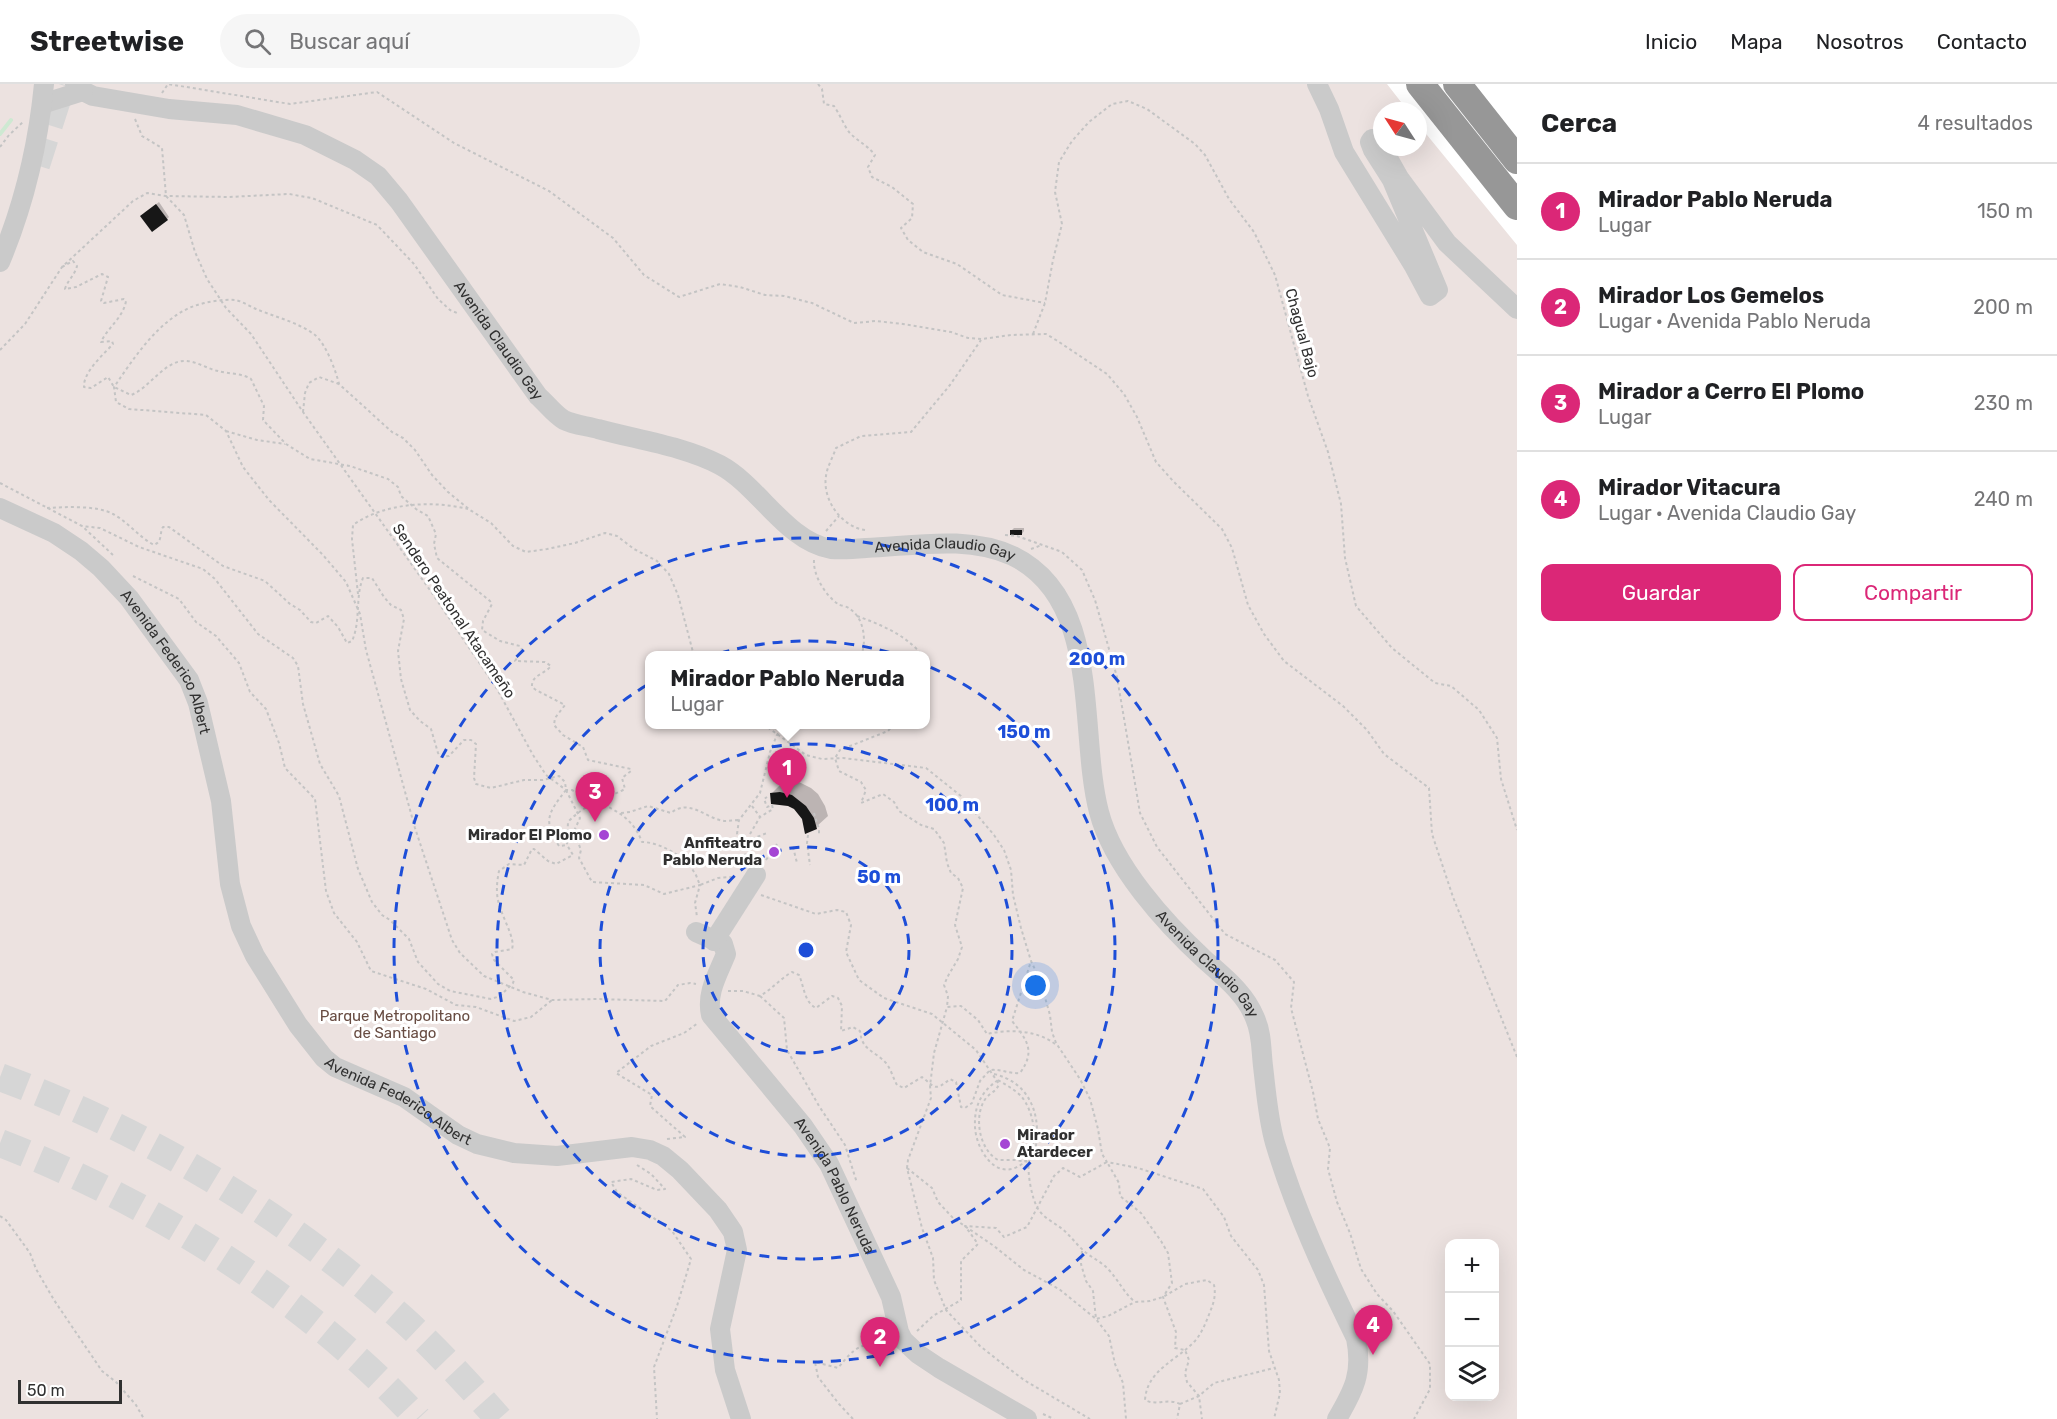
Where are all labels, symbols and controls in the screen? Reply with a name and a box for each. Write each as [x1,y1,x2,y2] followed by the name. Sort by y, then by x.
[220,14,640,68] search box
[30,25,184,58] text: Streetwise
[241,25,274,58] icon: search
[289,28,410,55] text: Buscar aquí
[1645,29,1697,54] text: Inicio
[1730,29,1783,54] text: Mapa
[1816,29,1904,54] text: Nosotros
[1937,29,2027,54] text: Contacto
[1373,102,1427,156] north arrow
[1541,108,1617,139] text: Cerca
[1918,111,2033,135] text: 4 resultados
[1598,186,1833,213] text: Mirador Pablo Neruda
[1556,199,1565,223] text: 1
[1977,199,2033,223] text: 150 m
[1598,213,1652,237] text: Lugar
[450,277,547,404] street label: Avenida Claudio Gay
[1598,282,1824,309] text: Mirador Los Gemelos
[1281,286,1323,380] street label: Chagual Bajo
[1554,295,1567,319] text: 2
[1973,295,2033,319] text: 200 m
[1598,309,1871,333] text: Lugar · Avenida Pablo Neruda
[1598,378,1864,405] text: Mirador a Cerro El Plomo
[1554,391,1567,415] text: 3
[1974,391,2033,415] text: 230 m
[1598,405,1652,429] text: Lugar
[1598,474,1781,501] text: Mirador Vitacura
[1554,487,1567,511] text: 4
[1974,487,2033,511] text: 240 m
[1598,501,1856,525] text: Lugar · Avenida Claudio Gay
[389,520,519,702] street label: Sendero Peatonal Atacameño
[874,534,1018,565] street label: Avenida Claudio Gay
[1541,564,1781,621] button: Guardar
[1793,564,2033,621] button: Compartir
[117,586,214,736] street label: Avenida Federico Albert
[1069,648,1125,670] text: 200 m
[645,651,930,729] popup
[670,665,905,692] text: Mirador Pablo Neruda
[670,692,724,716] text: Lugar
[997,721,1051,743] text: 150 m
[768,748,806,798] pin: 1
[576,772,614,822] pin: 3
[925,794,979,816] text: 100 m
[468,826,592,844] place label: Mirador El Plomo
[597,828,611,842] marker: Mirador El Plomo
[663,834,762,869] place label: Anfiteatro Pablo Neruda
[767,845,781,859] marker: Anfiteatro Pablo Neruda
[857,866,901,888] text: 50 m
[1152,907,1263,1020] street label: Avenida Claudio Gay
[796,940,816,960] centre of rings
[1021,971,1050,1000] your location
[320,1007,470,1042] park label: Parque Metropolitano de Santiago
[321,1053,475,1149] street label: Avenida Federico Albert
[791,1114,879,1257] street label: Avenida Pablo Neruda
[1017,1126,1093,1161] place label: Mirador Atardecer
[998,1137,1012,1151] marker: Mirador Atardecer
[1445,1239,1499,1401] map controls
[1445,1239,1499,1293] button: +
[1445,1293,1499,1347] button: −
[1354,1306,1392,1355] pin: 4
[860,1318,900,1367] pin: 2
[1445,1347,1499,1401] button: layers
[18,1377,122,1404] scale bar
[27,1381,65,1400] text: 50 m

